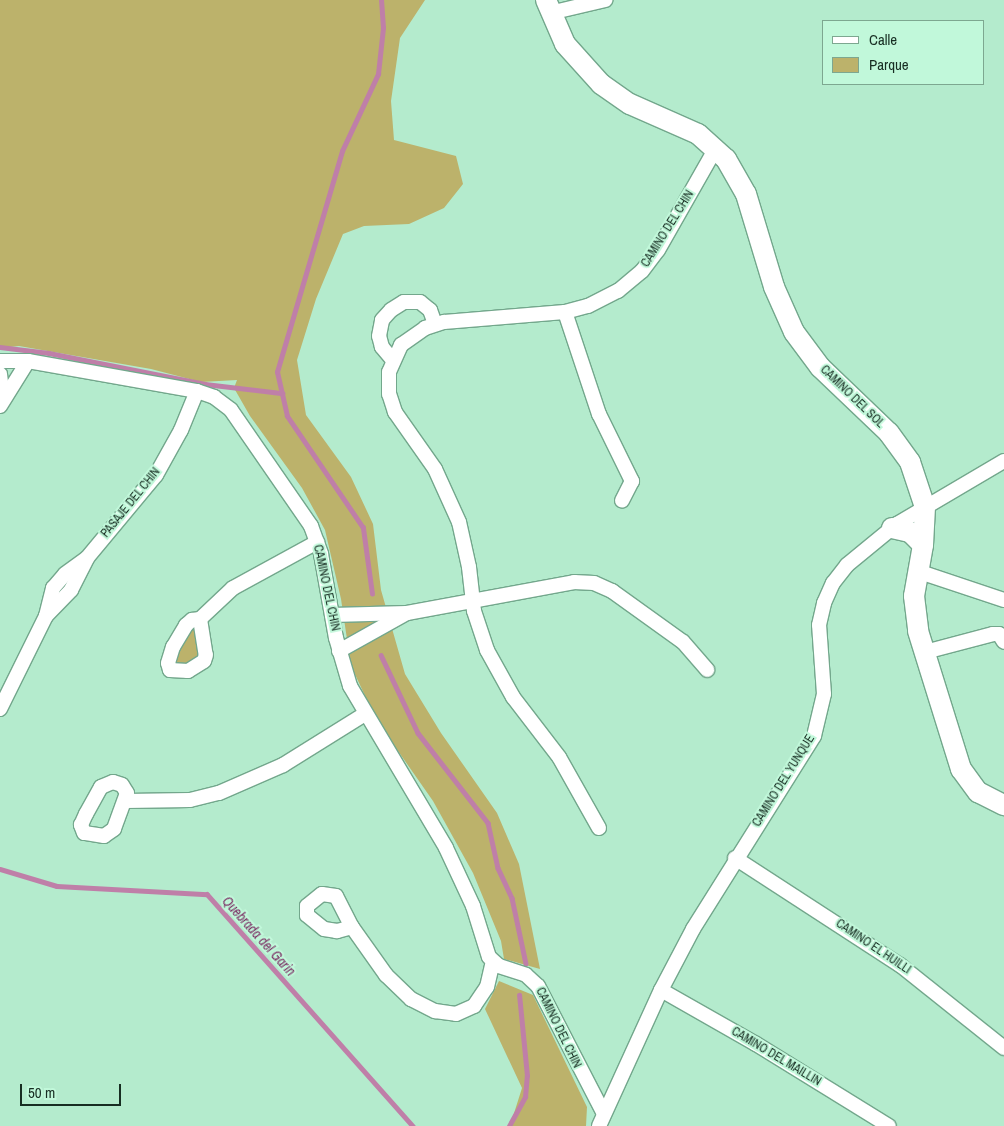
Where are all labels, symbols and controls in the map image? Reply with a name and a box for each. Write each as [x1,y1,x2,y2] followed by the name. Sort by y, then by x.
[822,20,984,85] legend
[869,29,897,50] text: Calle
[869,54,909,75] text: Parque
[639,188,697,270] street label: CAMINO DEL CHIN
[817,363,887,431] street label: CAMINO DEL SOL
[98,465,164,541] street label: PASAJE DEL CHIN
[310,543,342,633] street label: CAMINO DEL CHIN
[750,732,818,830] street label: CAMINO DEL YUNQUE
[219,893,299,979] water label: Quebrada del Garin
[833,917,913,977] street label: CAMINO EL HUILLI
[532,985,584,1071] street label: CAMINO DEL CHIN
[728,1024,824,1090] street label: CAMINO DEL MAILLIN
[22,1074,124,1106] scale bar
[28,1082,55,1103] text: 50 m

